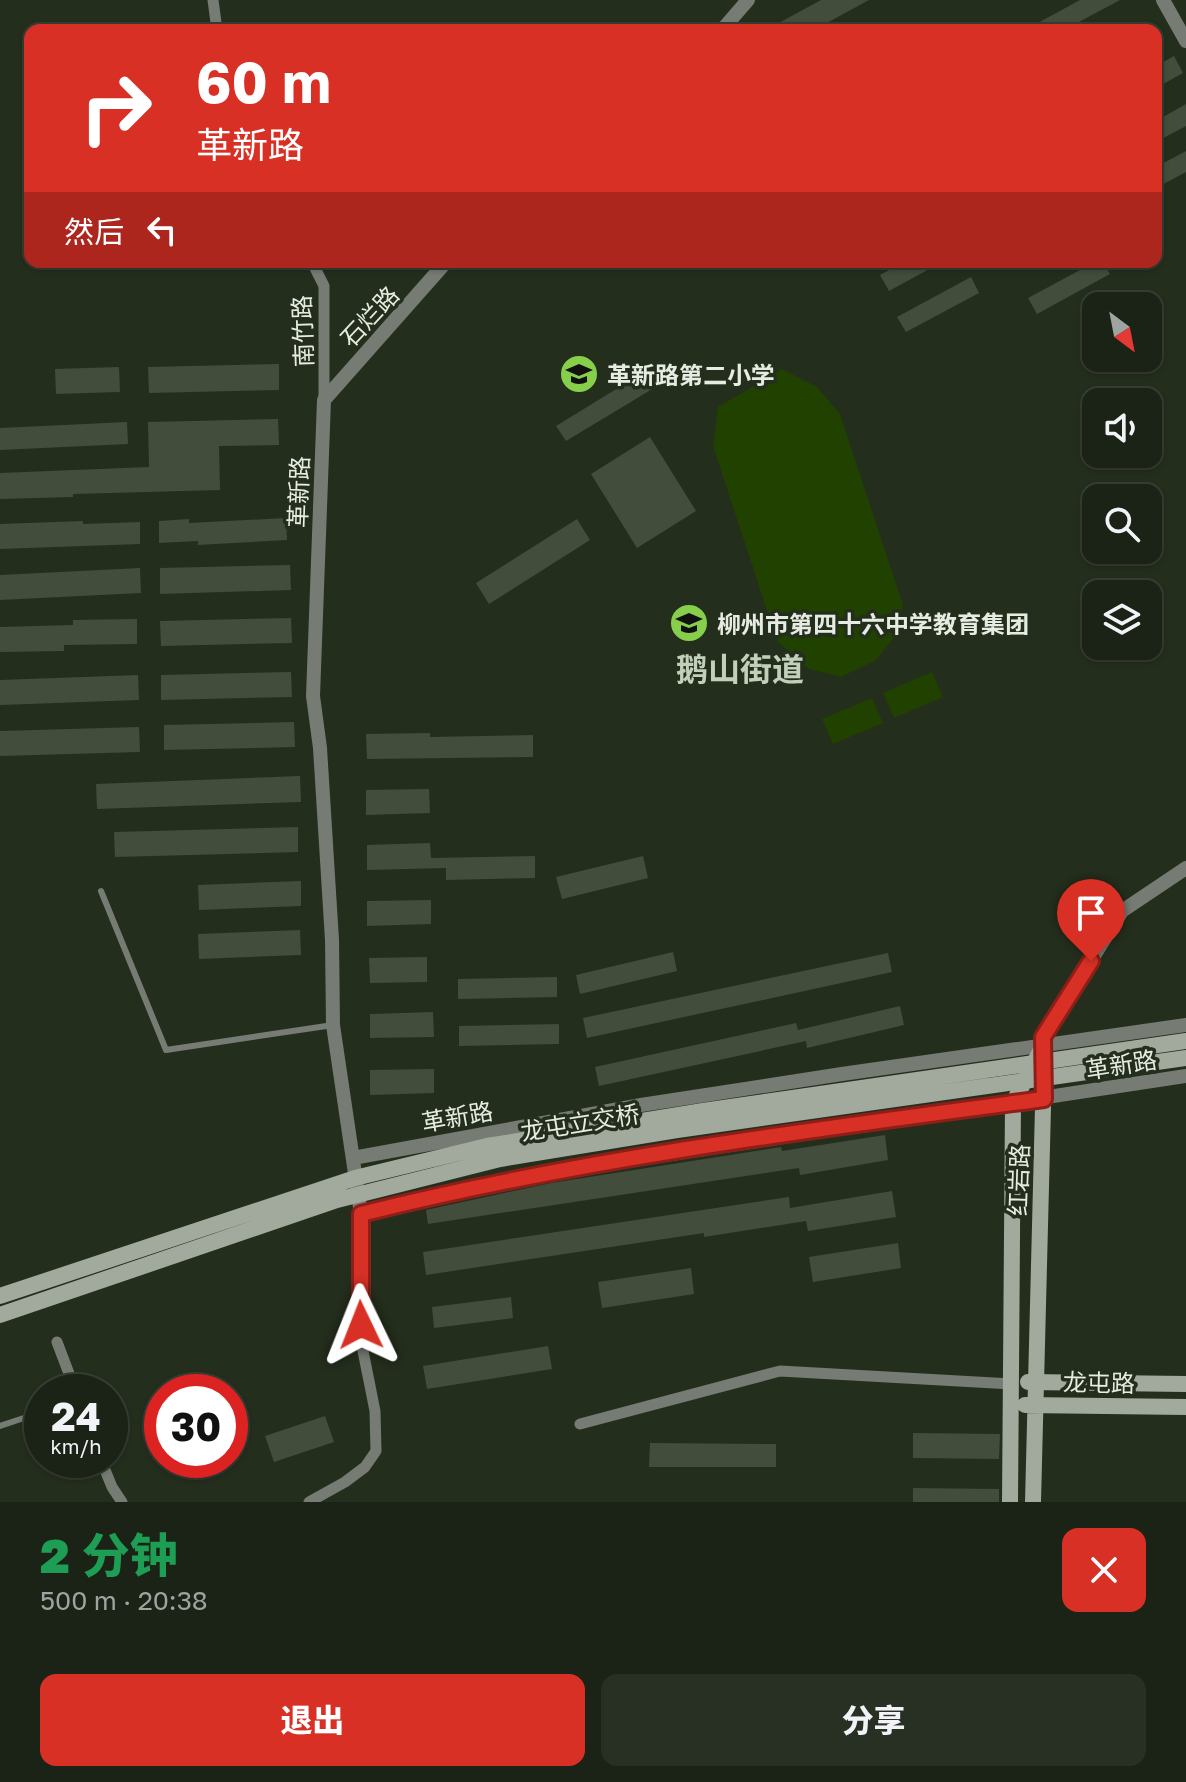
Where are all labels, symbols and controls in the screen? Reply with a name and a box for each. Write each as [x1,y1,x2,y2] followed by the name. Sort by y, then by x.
[196,48,331,115] text: 60 m
[64,56,168,160] icon: right
[196,123,304,166] text: 革新路
[140,208,184,252] icon: left
[64,214,124,250] text: 然后
[334,280,404,352] street label: 石烂路
[1082,292,1162,372] north arrow
[1082,292,1162,660] map controls
[286,295,318,367] street label: 南竹路
[558,353,600,395] school or university icon: 革新路第二小学
[607,360,775,389] place label: 革新路第二小学
[1082,388,1162,468] button: sound
[282,456,314,528] street label: 革新路
[1082,484,1162,564] button: search
[1082,580,1162,660] button: layers
[668,602,710,644] school or university icon: 柳州市第四十六中学教育集团
[717,609,1029,638] place label: 柳州市第四十六中学教育集团
[676,650,804,688] district label: 鹅山街道
[1057,879,1125,961] pin
[1069,891,1113,935] icon: arrive
[1083,1044,1159,1084] street label: 革新路
[419,1095,495,1137] street label: 革新路
[518,1098,642,1146] street label: 龙屯立交桥
[1002,1144,1034,1216] street label: 红岩路
[319,1283,403,1367] position arrow
[1063,1367,1135,1397] street label: 龙屯路
[144,1374,248,1478] speed limit sign: 30
[51,1392,101,1440] text: 24
[51,1434,101,1458] text: km/h
[40,1526,178,1584] text: 2 分钟
[1062,1528,1146,1612] button: close
[40,1585,208,1616] text: 500 m · 20:38
[40,1674,585,1766] button: 退出
[601,1674,1146,1766] button: 分享

